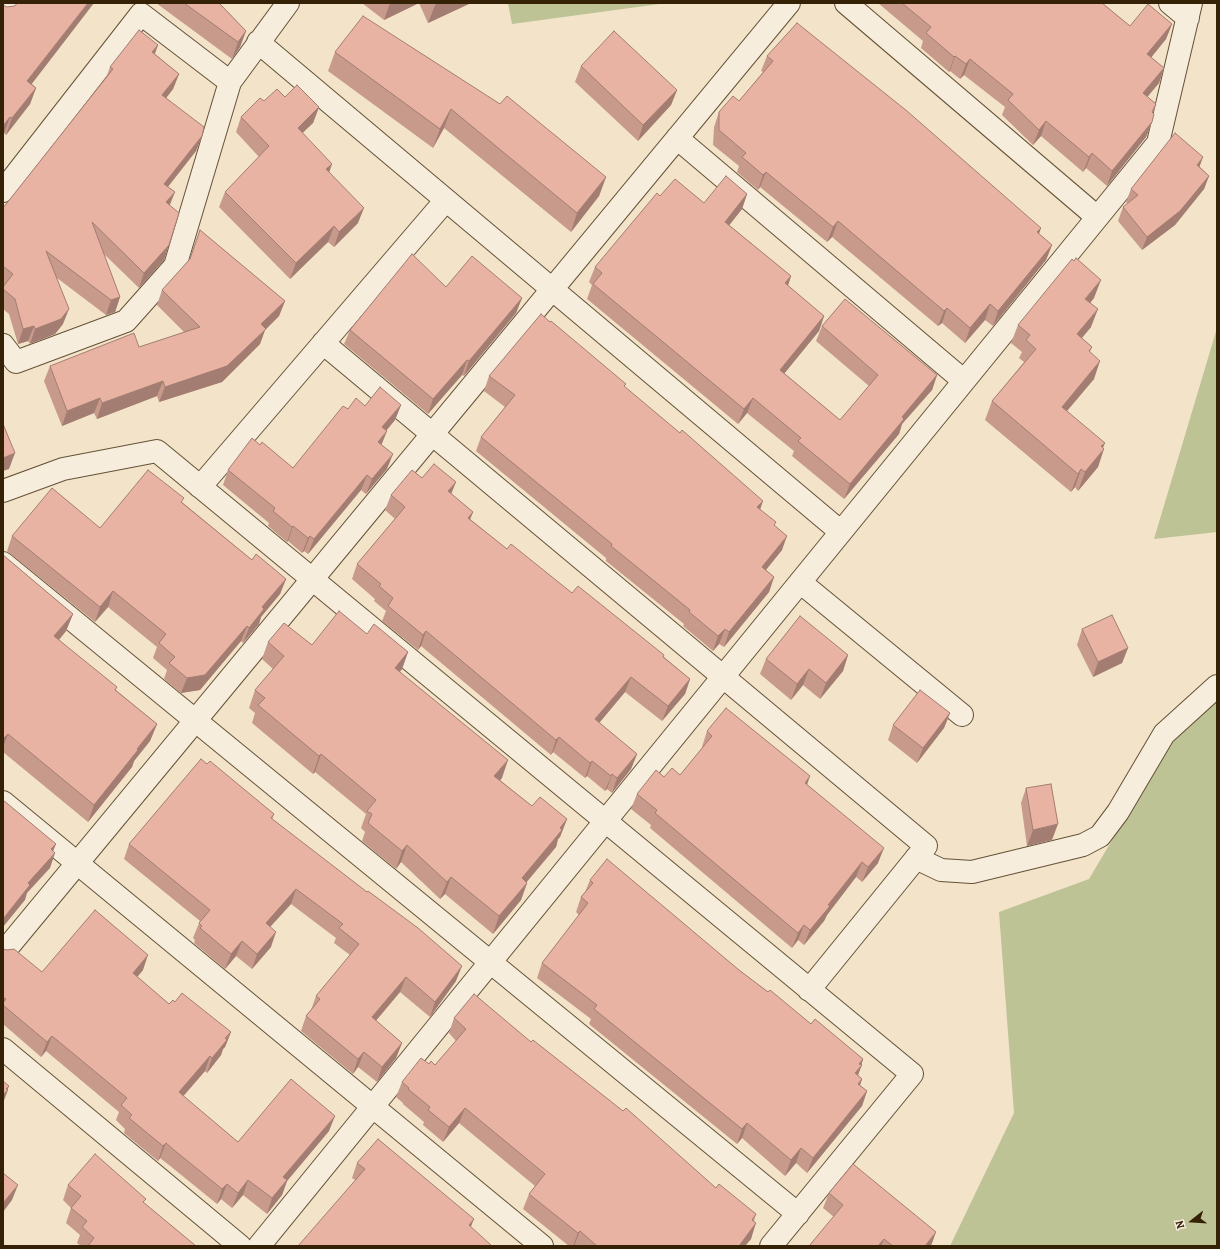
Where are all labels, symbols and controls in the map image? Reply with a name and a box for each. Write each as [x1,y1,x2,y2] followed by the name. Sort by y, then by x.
[1172,1201,1212,1241] north arrow
[1172,1219,1188,1231] text: N

